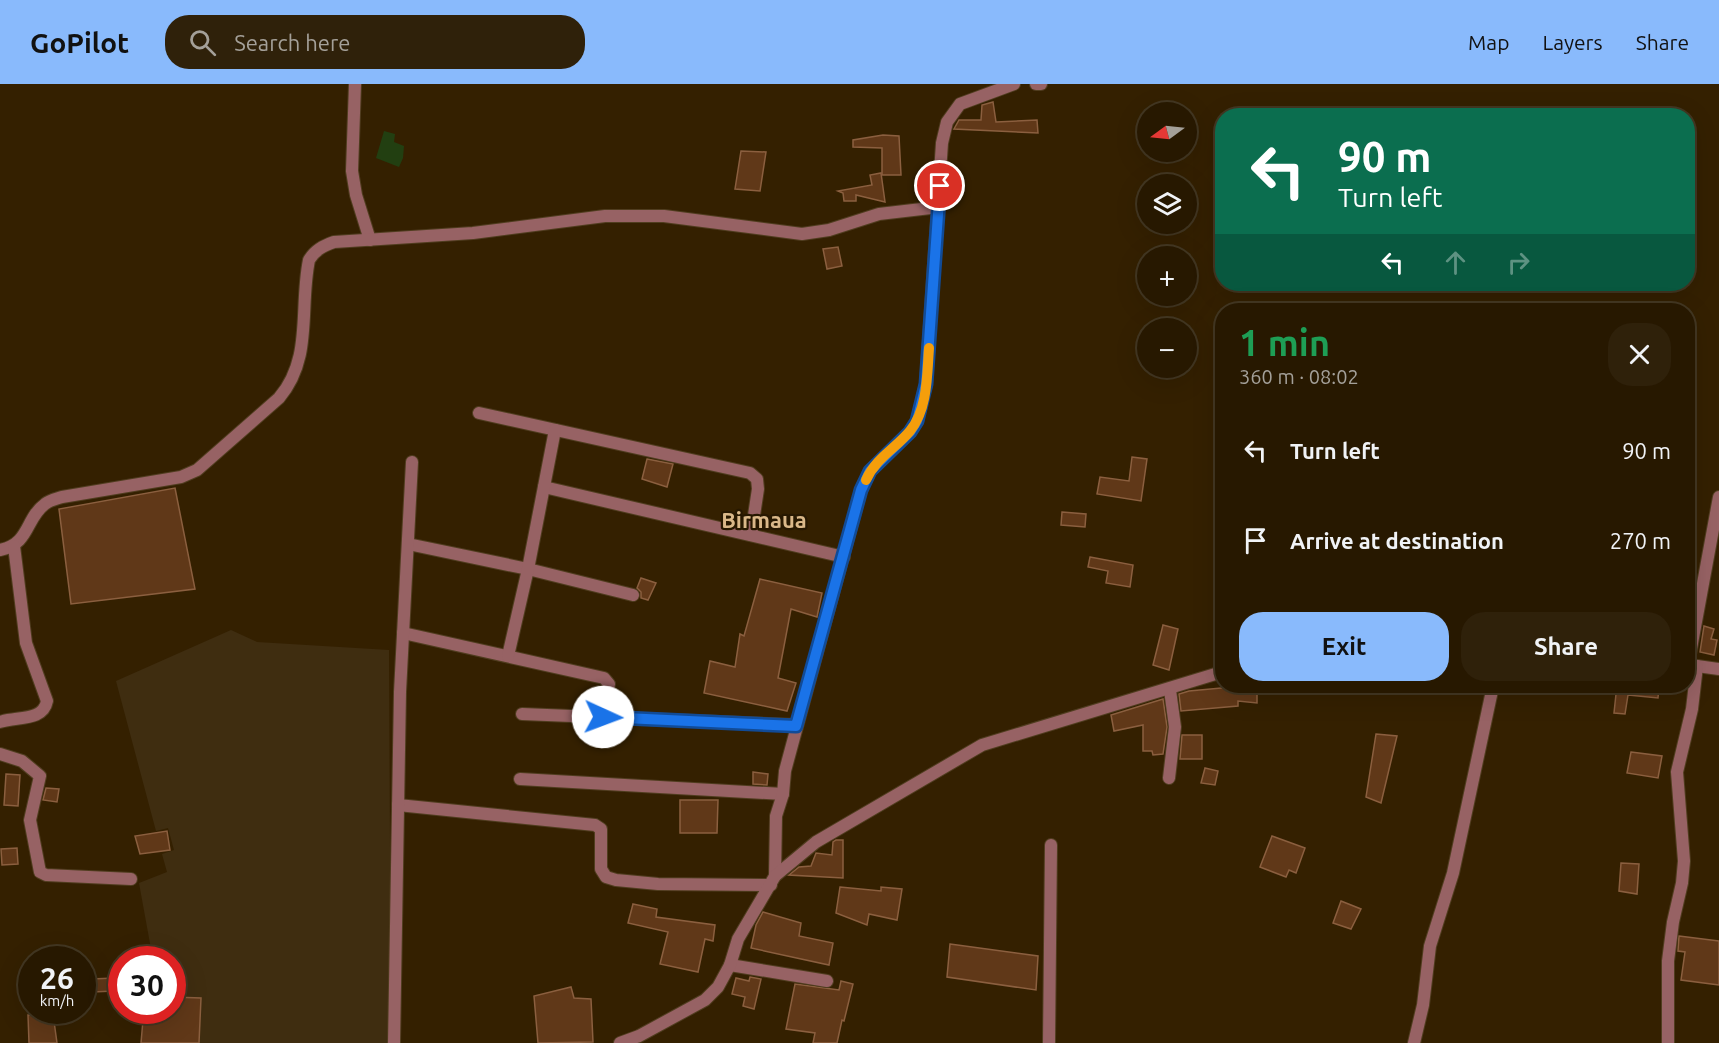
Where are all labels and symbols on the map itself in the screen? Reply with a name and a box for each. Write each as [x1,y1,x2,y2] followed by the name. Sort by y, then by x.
[1137,102,1197,162] north arrow
[914,160,965,211] pin
[721,507,807,532] district label: Birmaua
[571,685,635,749] position arrow
[108,946,186,1024] speed limit sign: 30

